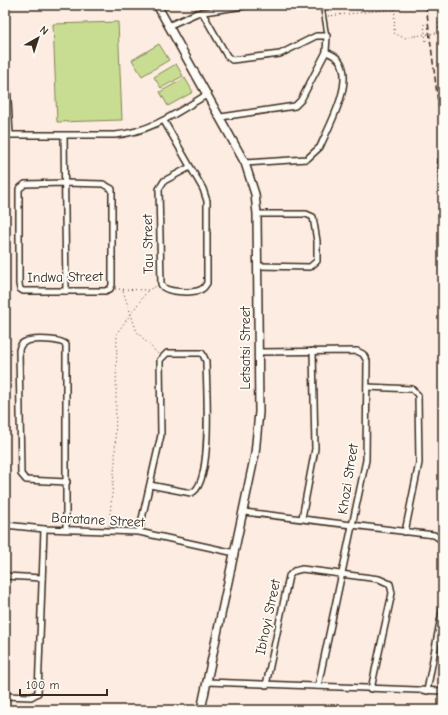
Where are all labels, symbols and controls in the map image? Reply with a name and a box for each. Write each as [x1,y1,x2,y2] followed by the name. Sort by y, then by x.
[18,18,58,58] north arrow
[37,23,51,38] text: N
[139,213,157,274] street label: Tau Street
[27,268,104,286] street label: Indwa Street
[237,305,254,390] street label: Letsatsi Street
[334,441,362,516] street label: Khozi Street
[51,509,146,531] street label: Baratane Street
[252,577,285,656] street label: Ibhoyi Street
[20,671,107,697] scale bar
[26,678,59,692] text: 100 m

